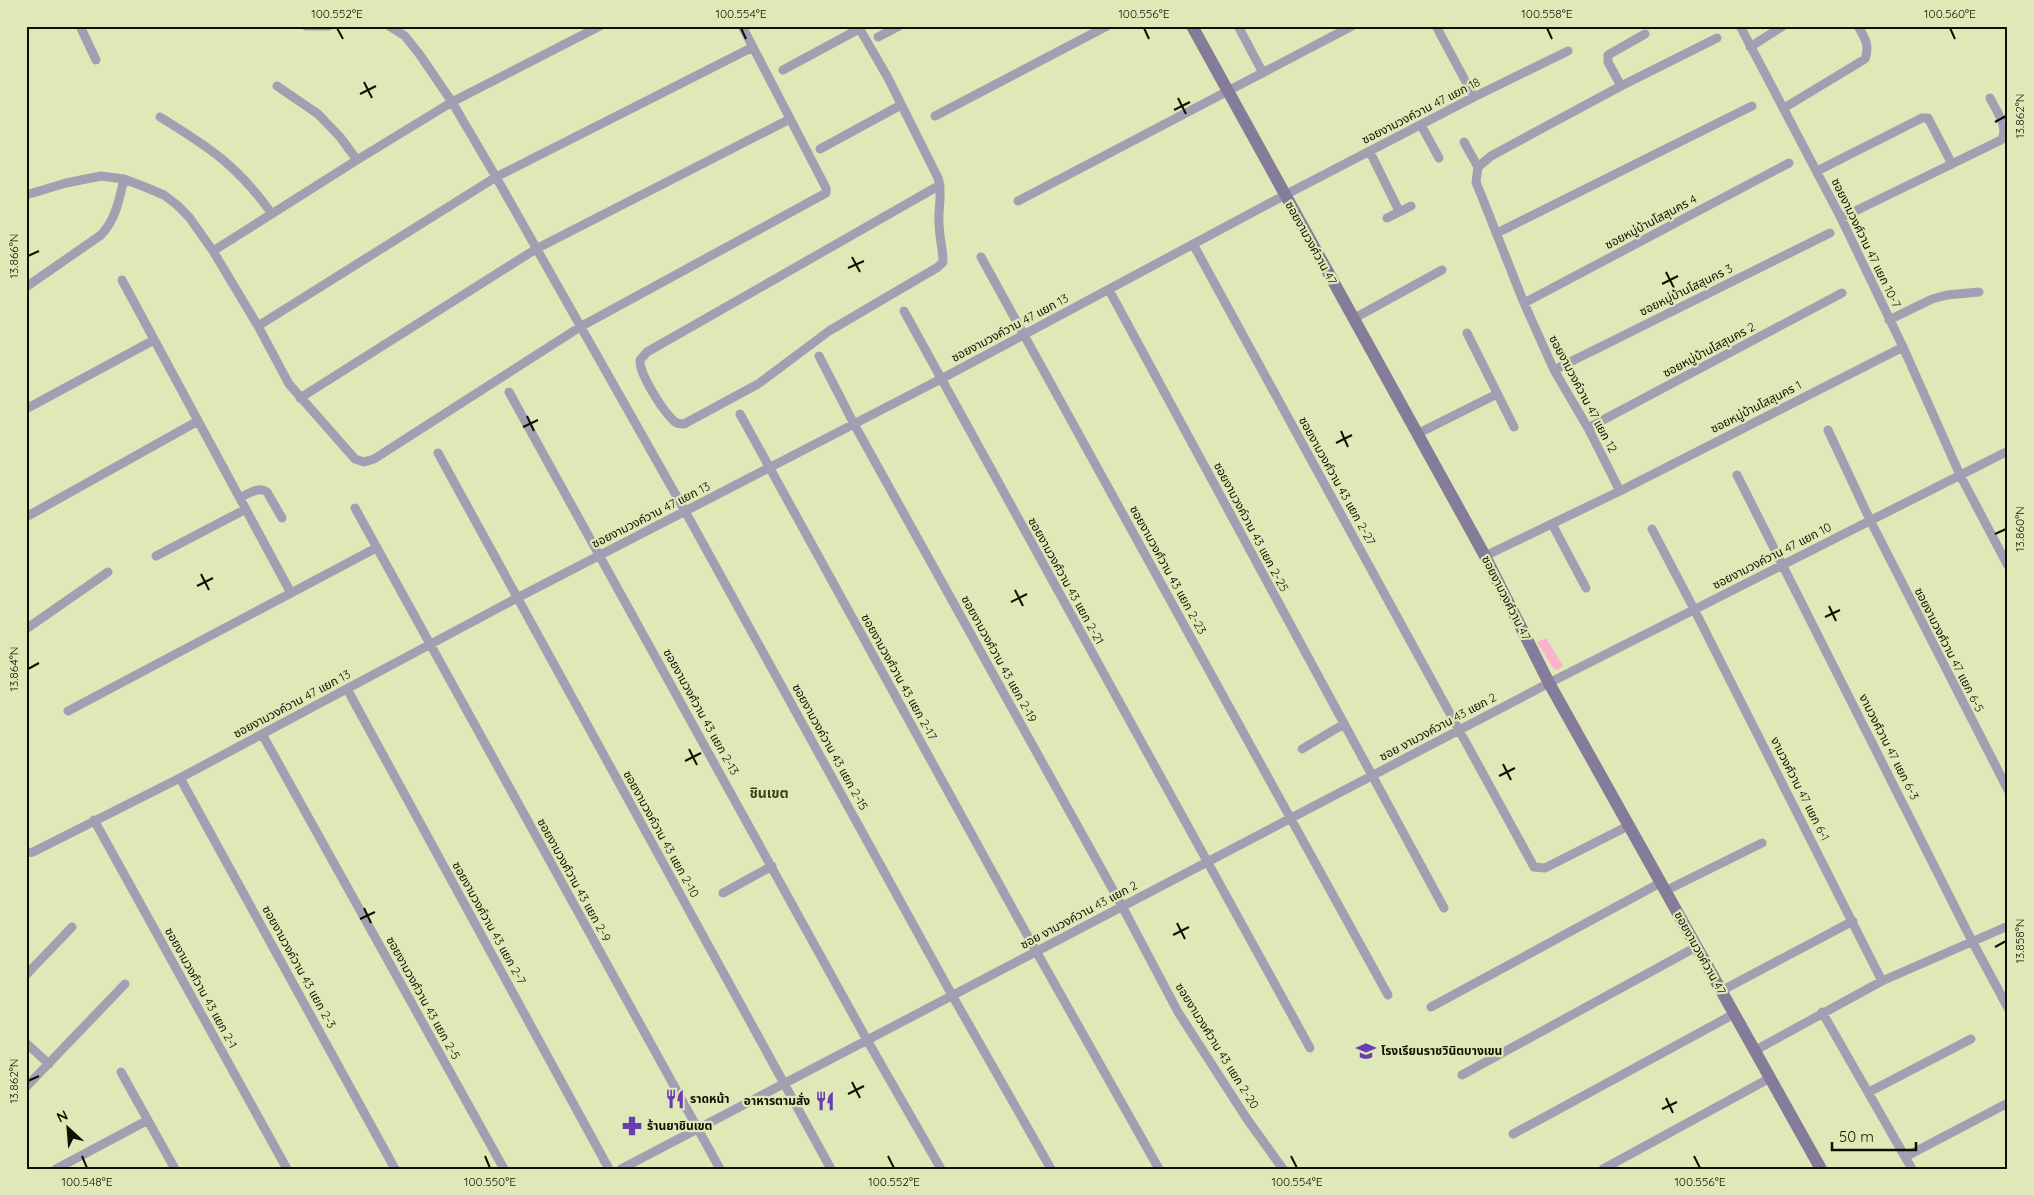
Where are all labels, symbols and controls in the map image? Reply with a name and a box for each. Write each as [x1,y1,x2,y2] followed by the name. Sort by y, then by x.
[311,6,363,21] text: 100.552°E
[715,6,767,21] text: 100.554°E
[1118,6,1170,21] text: 100.556°E
[1521,6,1573,21] text: 100.558°E
[1924,6,1976,21] text: 100.560°E
[1359,74,1482,147] street label: ซอยงามวงค์วาน 47 แยก 18
[2012,93,2027,139] text: 13.862°N
[1828,175,1904,310] street label: ซอยงามวงศ์วาน 47 แยก 10-7
[1602,191,1699,252] street label: ซอยหมู่บ้านโสสุนคร 4
[1282,199,1340,287] street label: ซอยงามวงศ์วาน 47
[6,233,21,279] text: 13.866°N
[1637,260,1735,319] street label: ซอยหมู่บ้านโสสุนคร 3
[949,290,1071,365] street label: ซอยงามวงค์วาน 47 แยก 13
[1660,319,1758,380] street label: ซอยหมู่บ้านโสสุนคร 2
[1546,332,1621,455] street label: ซอยงามวงค์วาน 47 แยก 12
[1708,377,1804,436] street label: ซอยหมู่บ้านโสสุนคร 1
[1296,414,1379,548] street label: ซอยงามวงศ์วาน 43 แยก 2-27
[1211,459,1292,594] street label: ซอยงามวงค์วาน 43 แยก 2-25
[589,478,712,551] street label: ซอยงามวงค์วาน 47 แยก 13
[1127,503,1210,637] street label: ซอยงามวงศ์วาน 43 แยก 2-23
[2012,506,2027,552] text: 13.860°N
[1025,515,1108,647] street label: ซอยงามวงศ์วาน 43 แยก 2-21
[1710,519,1834,592] street label: ซอยงามวงค์วาน 47 แยก 10
[1479,553,1534,643] street label: ซอยงามวงศ์วาน 47
[1911,585,1987,715] street label: ซอยงามวงศ์วาน 47 แยก 6-5
[958,593,1041,725] street label: ซอยงามวงศ์วาน 43 แยก 2-19
[858,611,940,742] street label: ซอยงามวงศ์วาน 43 แยก 2-17
[6,646,21,692] text: 13.864°N
[660,646,742,778] street label: ซอยงามวงศ์วาน 43 แยก 2-13
[231,666,353,741] street label: ซอยงามวงค์วาน 47 แยก 13
[789,681,871,813] street label: ซอยงามวงค์วาน 43 แยก 2-15
[1377,689,1499,764] street label: ซอย งามวงค์วาน 43 แยก 2
[1856,691,1923,802] street label: งามวงศ์วาน 47 แยก 6-3
[1768,734,1833,843] street label: งามวงศ์วาน 47 แยก 6-1
[620,768,703,900] street label: ซอยงามวงค์วาน 43 แยก 2-10
[749,784,789,802] district label: ชินเขต
[534,815,615,944] street label: ซอยงามวงศ์วาน 43 แยก 2-9
[449,859,529,987] street label: ซอยงามวงศ์วาน 43 แยก 2-7
[1018,877,1140,952] street label: ซอย งามวงค์วาน 43 แยก 2
[259,903,339,1031] street label: ซอยงามวงค์วาน 43 แยก 2-3
[1671,909,1729,997] street label: ซอยงามวงศ์วาน 47
[2012,918,2027,964] text: 13.858°N
[162,925,241,1051] street label: ซอยงามวงศ์วาน 43 แยก 2-1
[383,934,464,1062] street label: ซอยงามวงศ์วาน 43 แยก 2-5
[1172,980,1262,1112] street label: ซอยงามวงศ์วาน 43 แยก 2-20
[1355,1040,1377,1062] school or university icon: โรงเรียนราชวินิตบางเขน
[1381,1043,1502,1058] place label: โรงเรียนราชวินิตบางเขน
[6,1058,21,1104] text: 13.862°N
[664,1088,686,1110] restaurant icon: ราดหน้า
[814,1090,836,1112] restaurant icon: อาหารตามสั่ง
[690,1091,729,1106] place label: ราดหน้า
[744,1092,810,1108] place label: อาหารตามสั่ง
[42,1102,92,1152] north arrow
[54,1106,71,1127] text: N
[621,1115,643,1137] pharmacy icon: ร้านยาชินเขต
[647,1118,713,1133] place label: ร้านยาชินเขต
[1832,1120,1915,1152] scale bar
[1839,1127,1874,1146] text: 50 m
[61,1174,113,1189] text: 100.548°E
[464,1174,516,1189] text: 100.550°E
[868,1174,920,1189] text: 100.552°E
[1271,1174,1323,1189] text: 100.554°E
[1674,1174,1726,1189] text: 100.556°E

